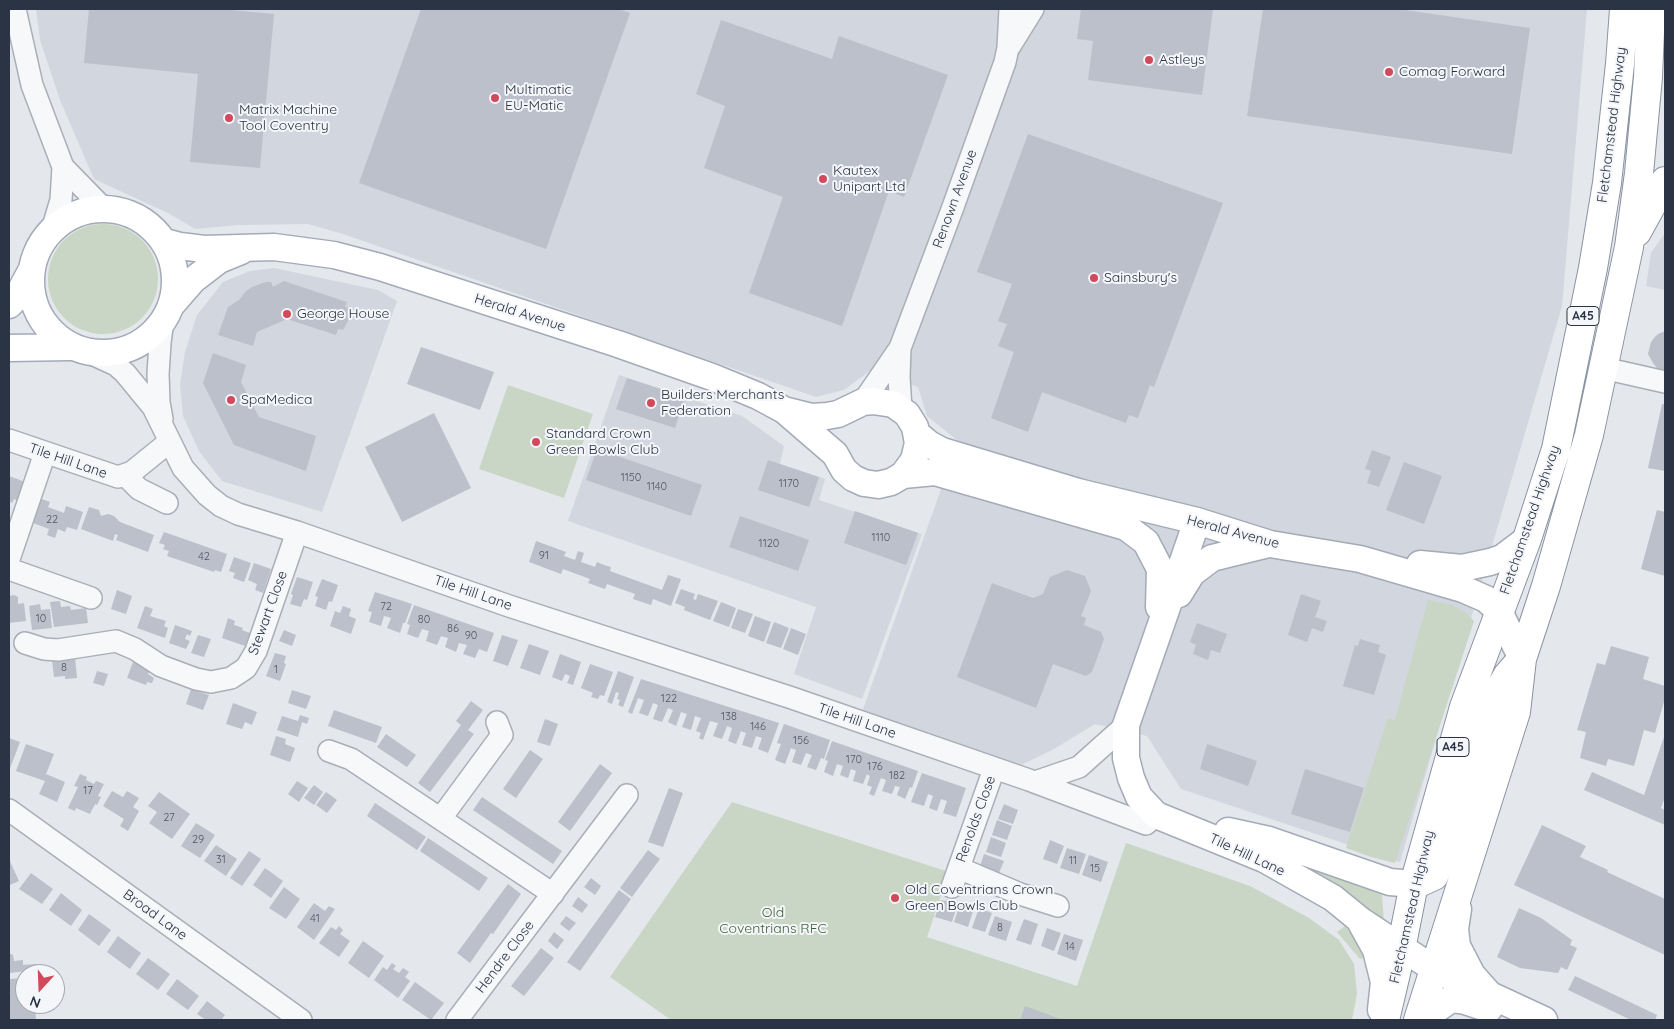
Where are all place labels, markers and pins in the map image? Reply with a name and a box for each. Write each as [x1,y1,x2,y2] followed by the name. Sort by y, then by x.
[1159,52,1205,68] place label: Astleys
[1143,54,1155,66] marker: Astleys
[1399,64,1505,80] place label: Comag Forward
[1383,66,1395,78] marker: Comag Forward
[505,82,572,114] place label: Multimatic EU-Matic
[489,92,501,104] marker: Multimatic EU-Matic
[239,102,337,134] place label: Matrix Machine Tool Coventry
[223,112,235,124] marker: Matrix Machine Tool Coventry
[833,163,906,196] place label: Kautex Unipart Ltd
[817,173,829,185] marker: Kautex Unipart Ltd
[1104,270,1177,286] place label: Sainsbury's
[1088,272,1100,284] marker: Sainsbury's
[297,306,389,322] place label: George House
[281,308,293,320] marker: George House
[661,387,784,420] place label: Builders Merchants Federation
[241,392,313,408] place label: SpaMedica
[225,394,237,406] marker: SpaMedica
[645,397,657,409] marker: Builders Merchants Federation
[546,426,659,458] place label: Standard Crown Green Bowls Club
[530,436,542,448] marker: Standard Crown Green Bowls Club
[905,882,1053,914] place label: Old Coventrians Crown Green Bowls Club
[889,892,901,904] marker: Old Coventrians Crown Green Bowls Club

